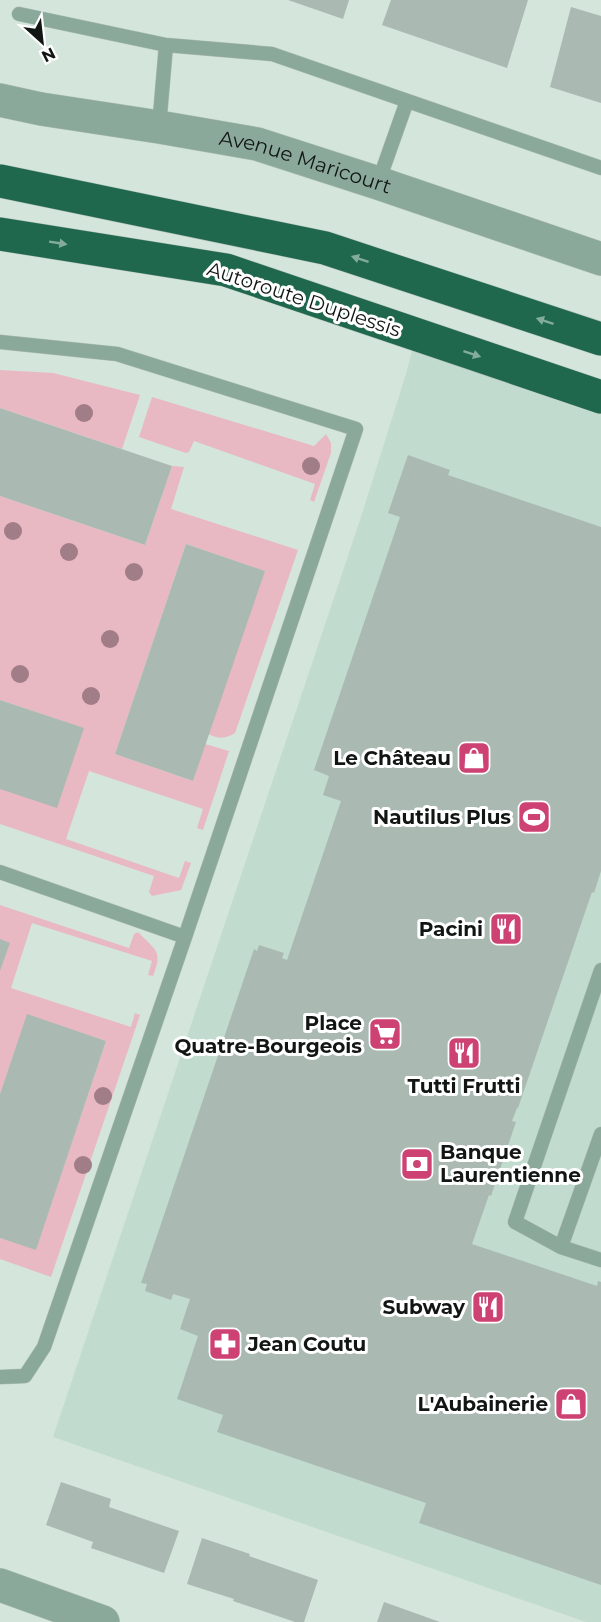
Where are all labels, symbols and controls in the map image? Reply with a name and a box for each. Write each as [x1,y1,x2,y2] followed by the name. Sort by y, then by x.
[12,12,72,72] north arrow
[39,44,59,66] text: N
[217,126,394,199] street label: Avenue Maricourt
[48,239,67,248] one-way arrow
[351,254,369,264] one-way arrow
[204,256,404,342] street label: Autoroute Duplessis
[536,316,554,325] one-way arrow
[463,350,481,359] one-way arrow
[456,740,492,776] shop icon: Le Château
[333,746,451,770] place label: Le Château
[516,799,552,835] sports icon: Nautilus Plus
[373,805,511,829] place label: Nautilus Plus
[488,911,524,947] restaurant icon: Pacini
[419,917,483,941] place label: Pacini
[174,1011,362,1058] place label: Place Quatre-Bourgeois
[367,1016,403,1052] supermarket icon: Place Quatre-Bourgeois
[446,1035,482,1071] restaurant icon: Tutti Frutti
[408,1074,520,1098] place label: Tutti Frutti
[440,1140,581,1187] place label: Banque Laurentienne
[399,1146,435,1182] bank icon: Banque Laurentienne
[470,1289,506,1325] restaurant icon: Subway
[383,1295,466,1319] place label: Subway
[207,1326,243,1362] pharmacy icon: Jean Coutu
[247,1332,366,1356] place label: Jean Coutu
[553,1386,589,1422] shop icon: L'Aubainerie
[418,1392,548,1416] place label: L'Aubainerie

